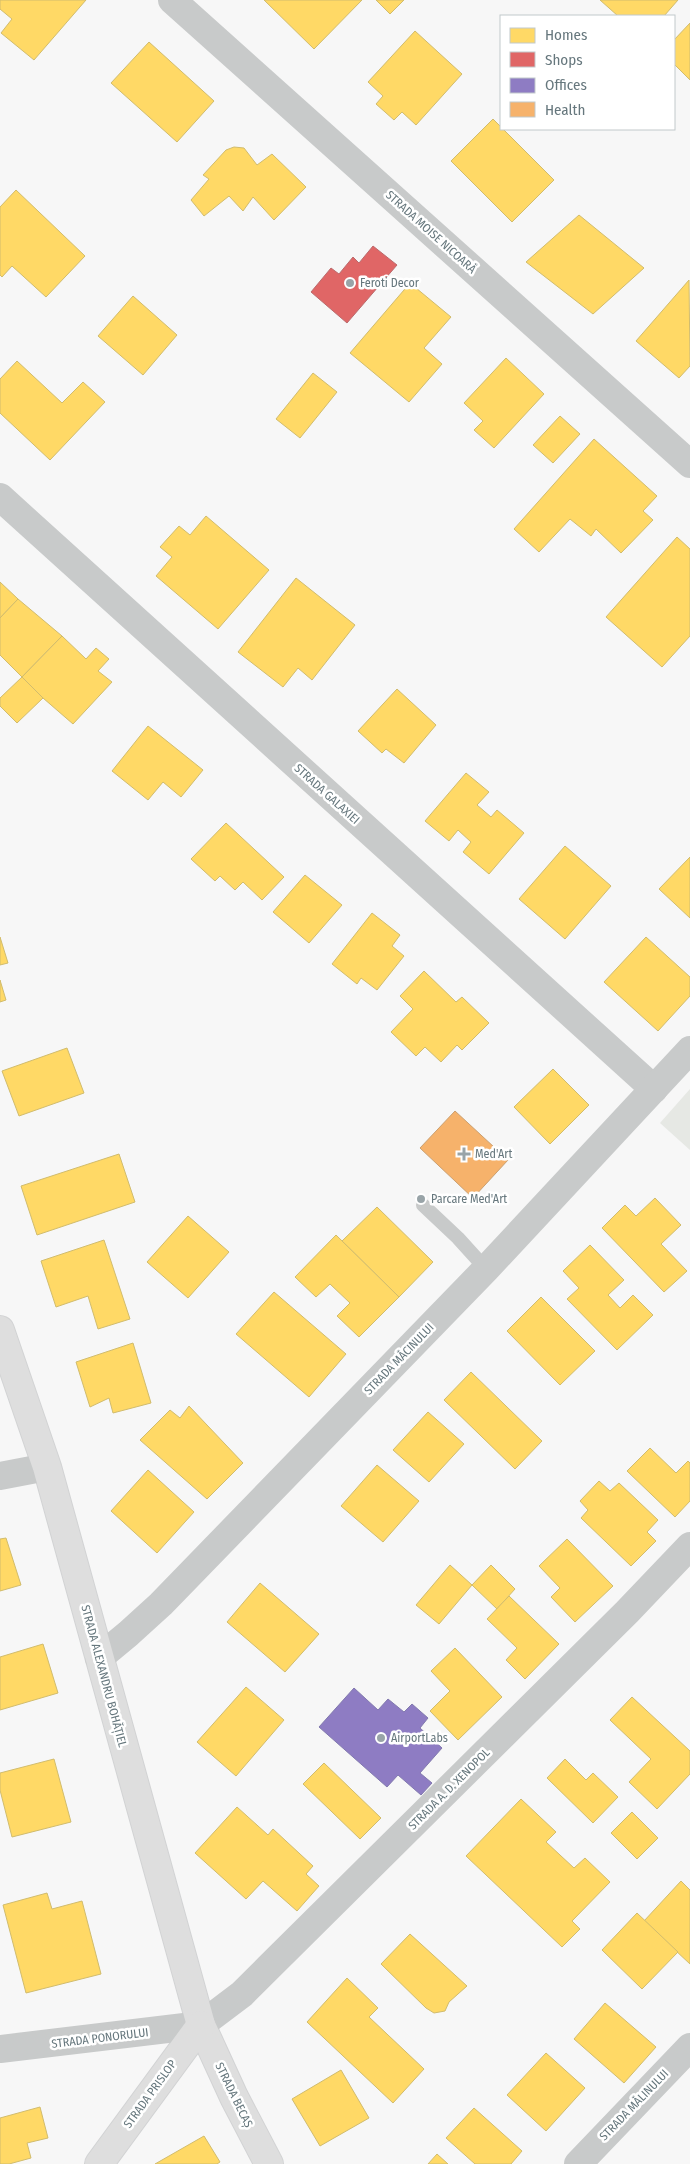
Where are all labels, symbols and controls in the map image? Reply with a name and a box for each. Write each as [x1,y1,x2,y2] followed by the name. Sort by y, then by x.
[500,15,675,130] legend
[545,26,587,44] text: Homes
[545,51,583,69] text: Shops
[545,76,587,94] text: Offices
[545,101,585,119] text: Health
[383,187,480,277] street label: STRADA MOISE NICOARĂ
[360,276,420,290] place label: Feroti Decor
[344,277,356,289] marker: Feroti Decor
[292,761,362,827] street label: STRADA GALAXIEI
[457,1147,471,1161] marker: Med'Art
[475,1147,512,1161] place label: Med'Art
[431,1192,507,1206] place label: Parcare Med'Art
[415,1193,427,1205] marker: Parcare Med'Art
[361,1320,437,1398] street label: STRADA MĂCINULUI
[77,1603,131,1750] street label: STRADA ALEXANDRU BOHĂȚIEL
[391,1731,448,1745] place label: AirportLabs
[375,1732,387,1744] marker: AirportLabs
[405,1745,493,1833] street label: STRADA A. D. XENOPOL
[51,2025,149,2051] street label: STRADA PONORULUI
[121,2057,179,2131] street label: STRADA PRISLOP
[211,2060,256,2130] street label: STRADA BECAȘ
[596,2066,671,2143] street label: STRADA MĂLINULUI

